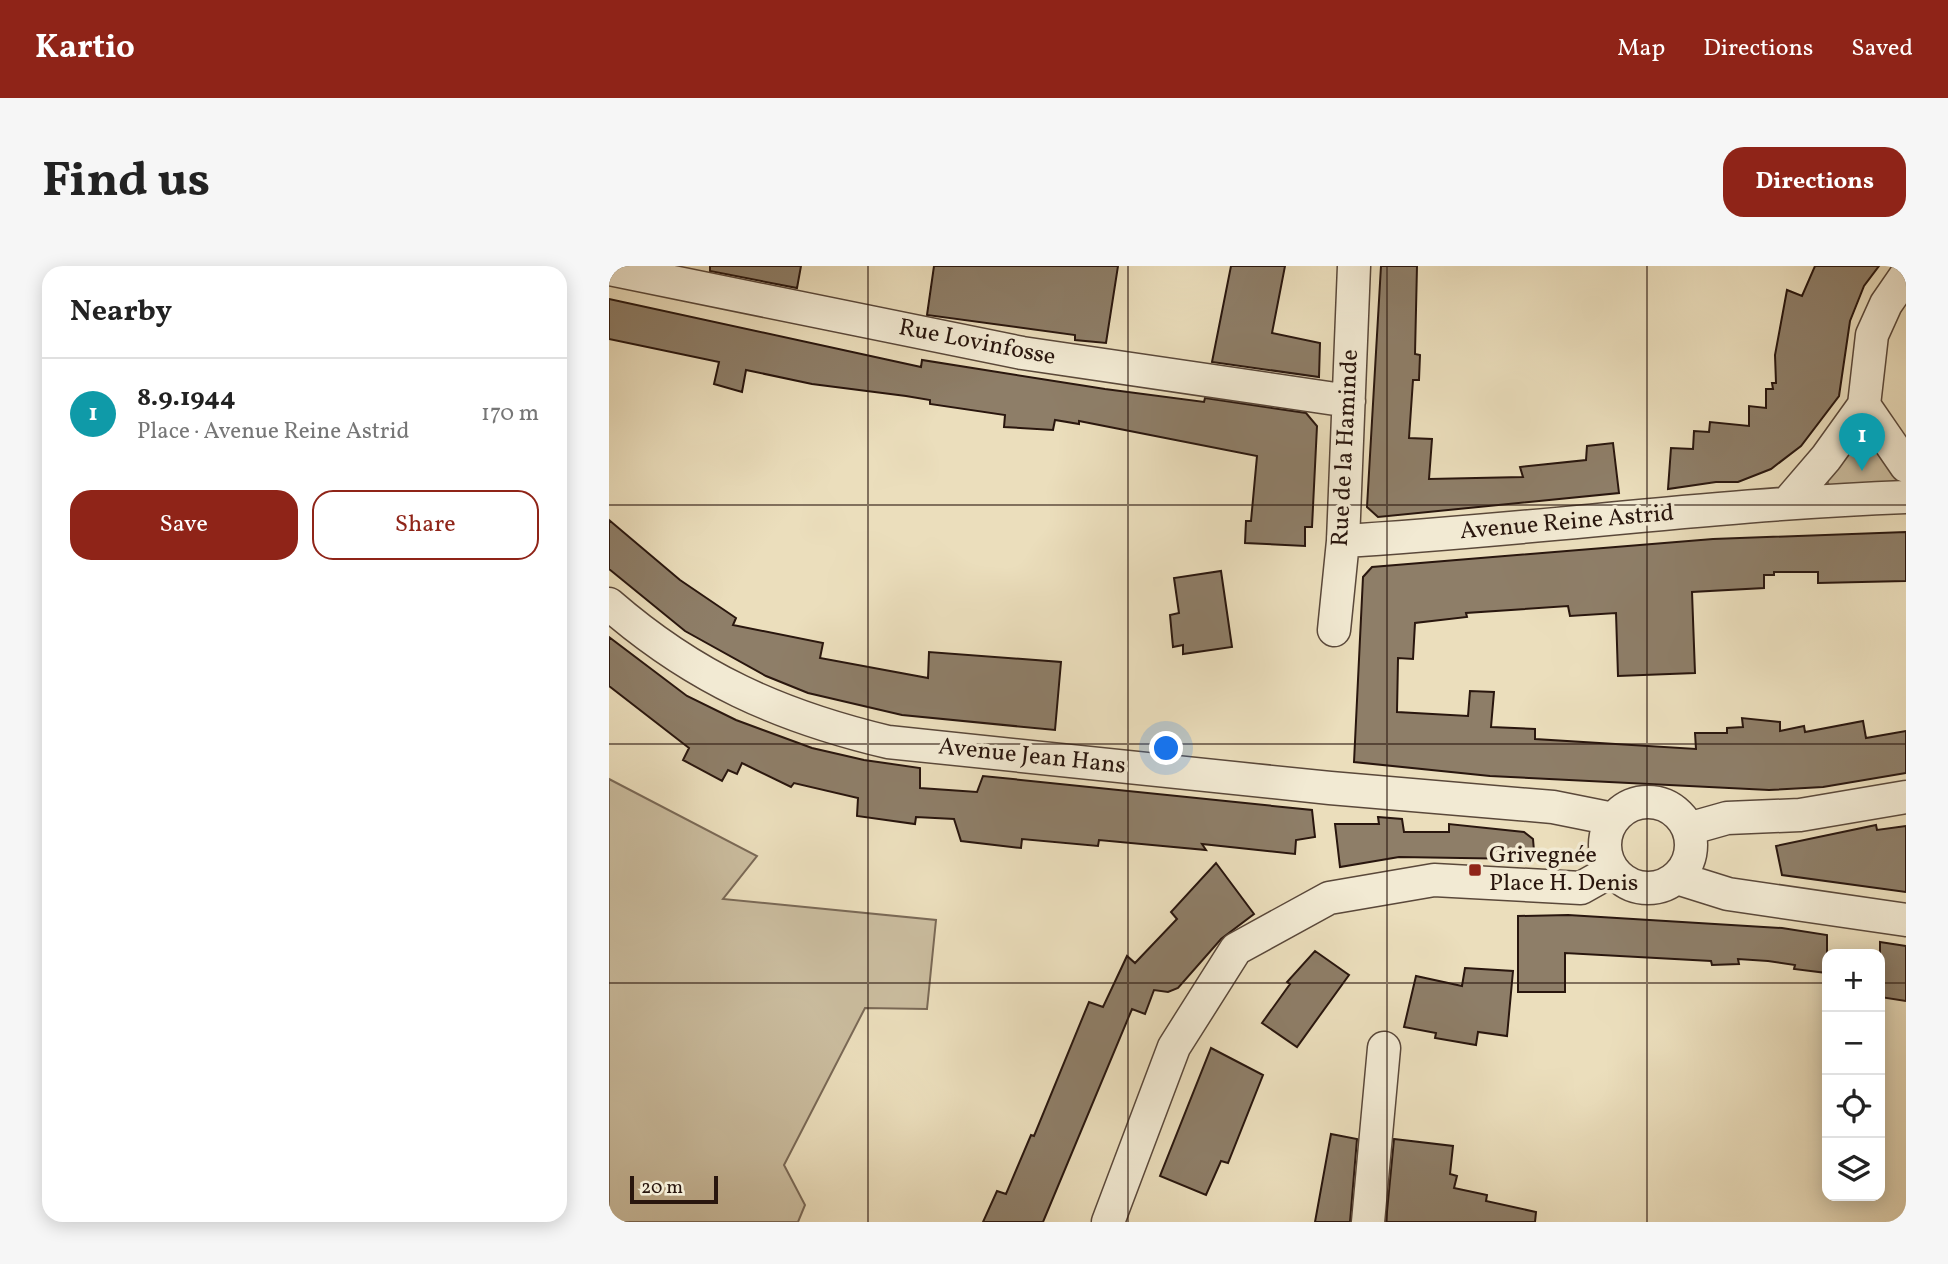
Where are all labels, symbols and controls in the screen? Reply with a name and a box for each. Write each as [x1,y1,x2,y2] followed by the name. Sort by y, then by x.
[35,26,135,72] text: Kartio
[1617,32,1665,66] text: Map
[1703,32,1813,66] text: Directions
[1851,32,1913,66] text: Saved
[1723,147,1906,217] button: Directions
[42,148,210,217] text: Find us
[70,291,172,333] text: Nearby
[896,311,1058,375] street label: Rue Lovinfosse
[1324,348,1368,548] street label: Rue de la Haminde
[137,380,236,416] text: 8.9.1944
[88,398,98,430] text: 1
[481,398,539,430] text: 170 m
[1839,413,1885,471] pin: 1
[137,416,409,448] text: Place · Avenue Reine Astrid
[70,490,298,560] button: Save
[312,490,539,560] button: Share
[1459,497,1675,549] street label: Avenue Reine Astrid
[937,730,1127,784] street label: Avenue Jean Hans
[1149,731,1183,765] your location
[1489,839,1638,901] place label: Grivegnée Place H. Denis
[1467,862,1483,878] marker: Grivegnée Place H. Denis
[1822,949,1885,1201] map controls
[1822,949,1885,1012] button: +
[1822,1012,1885,1075] button: −
[1822,1075,1885,1138] button: locate
[1822,1138,1885,1201] button: layers
[630,1173,717,1205] scale bar
[641,1175,683,1201] text: 20 m

